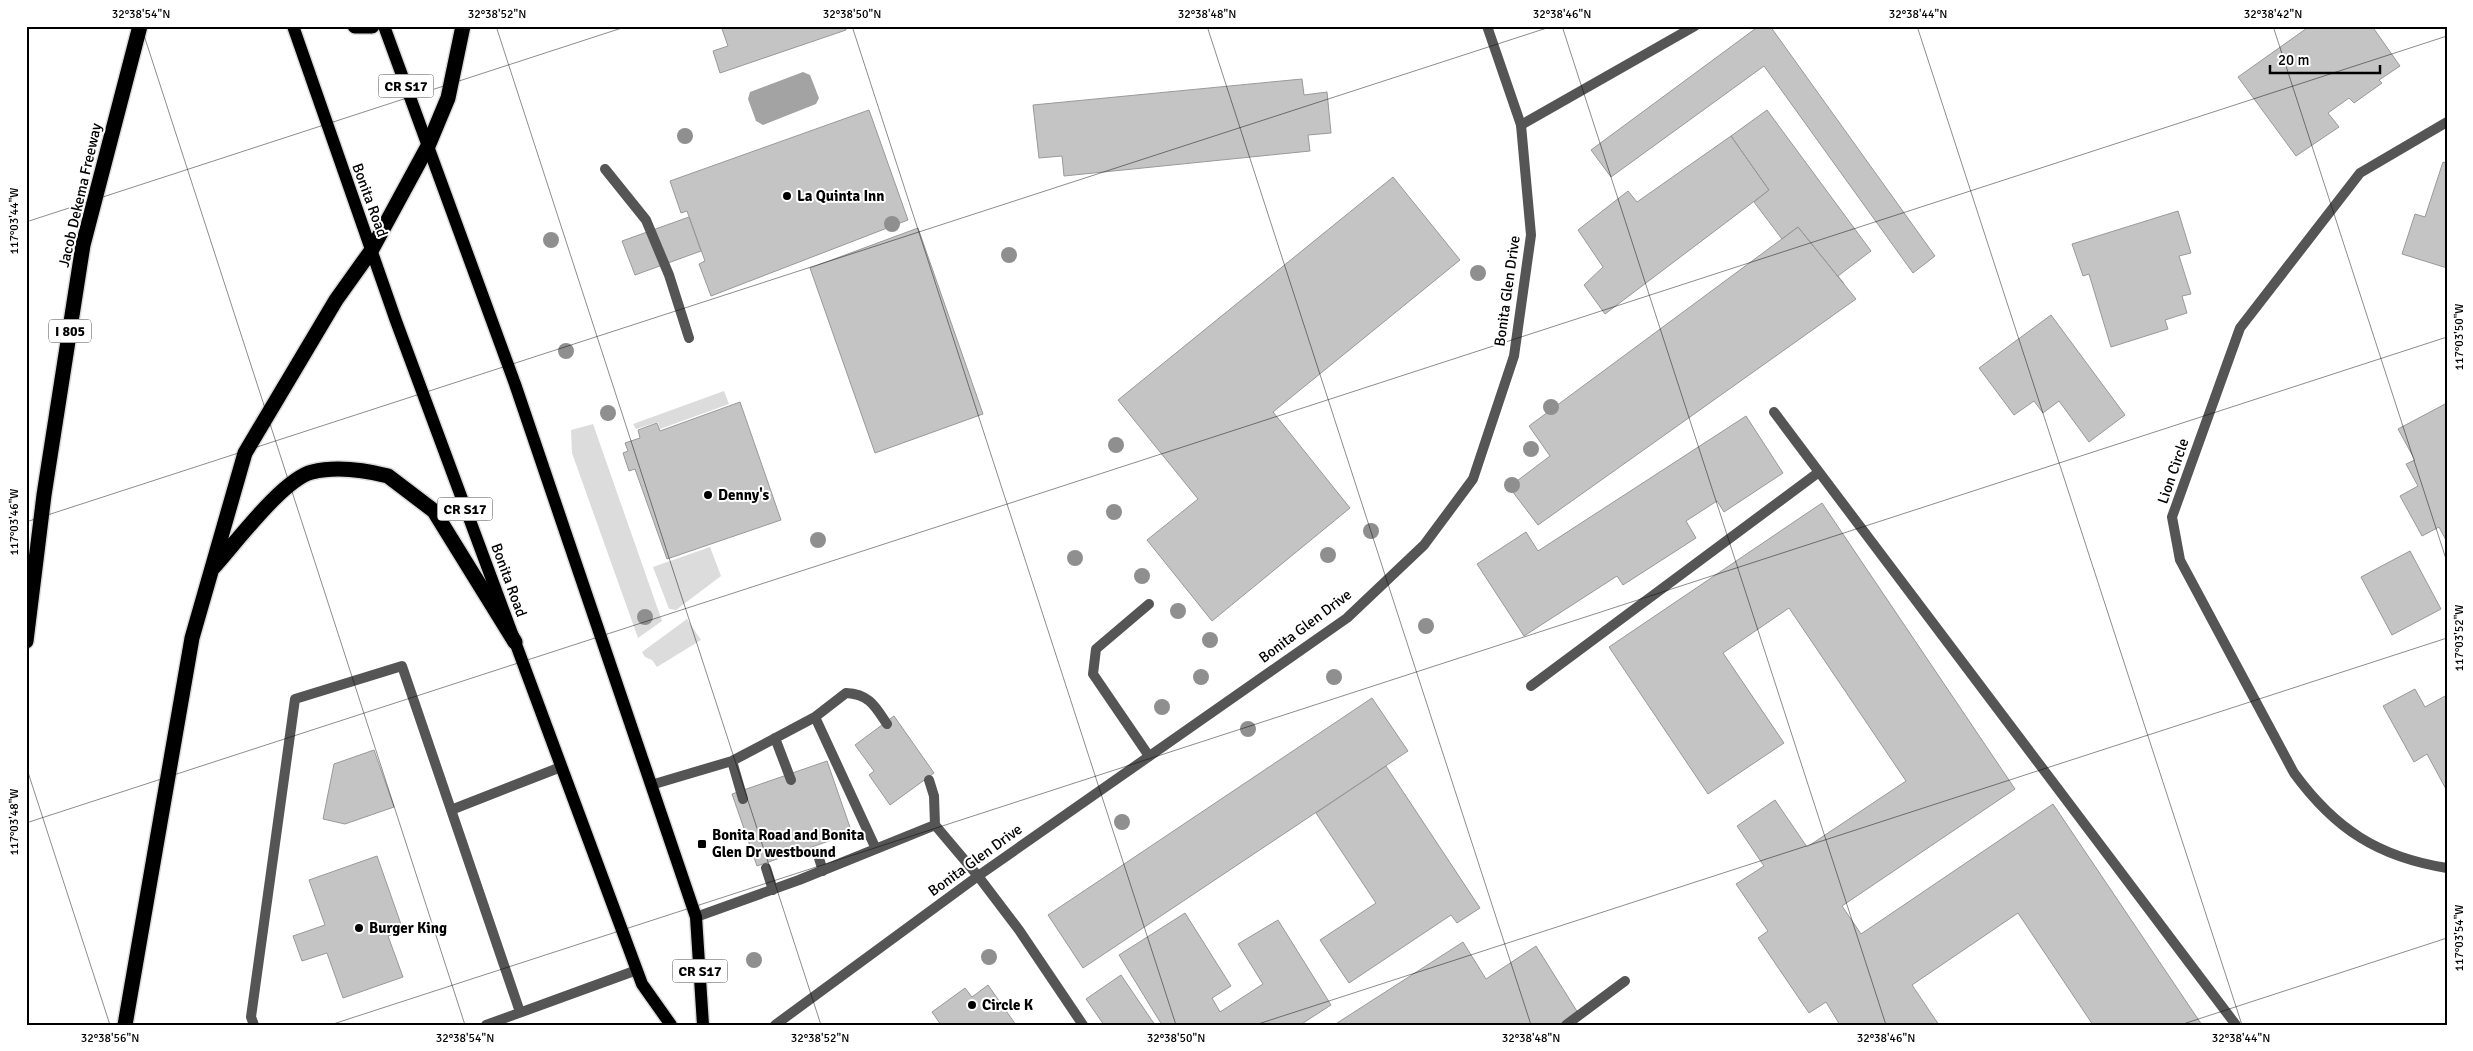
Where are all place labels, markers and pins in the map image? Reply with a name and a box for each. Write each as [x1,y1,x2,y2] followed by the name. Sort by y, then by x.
[797,187,885,205] place label: La Quinta Inn
[781,190,793,202] marker: La Quinta Inn
[718,486,770,504] place label: Denny's
[702,489,714,501] marker: Denny's
[712,826,865,861] place label: Bonita Road and Bonita Glen Dr westbound
[696,838,708,850] marker: Bonita Road and Bonita Glen Dr westbound
[369,919,447,937] place label: Burger King
[353,922,365,934] marker: Burger King
[982,996,1034,1014] place label: Circle K
[966,999,978,1011] marker: Circle K

